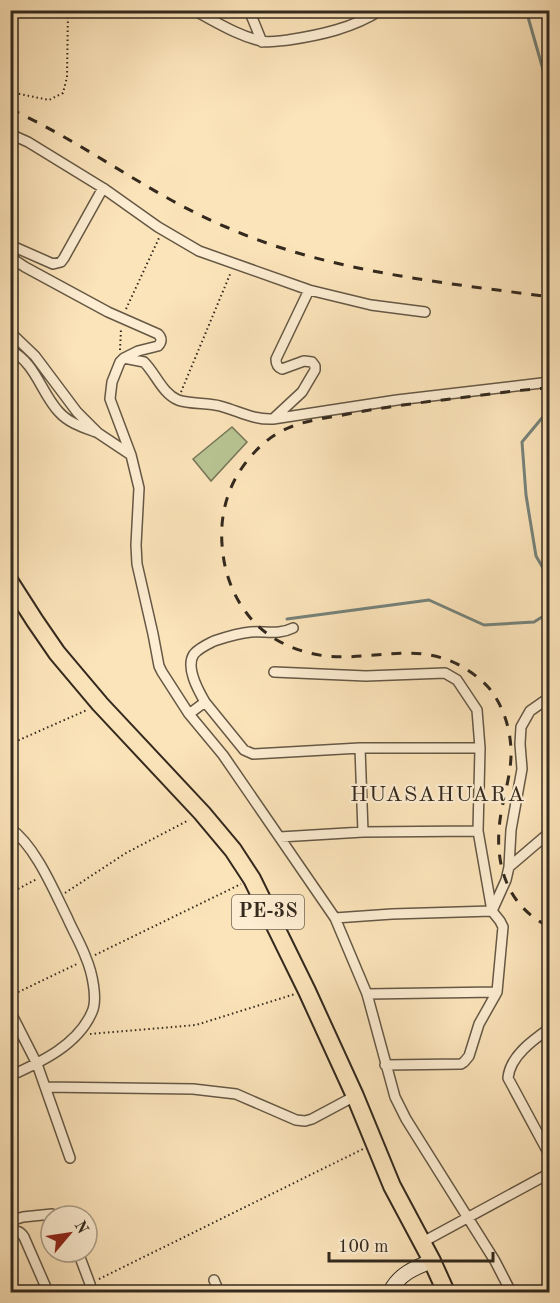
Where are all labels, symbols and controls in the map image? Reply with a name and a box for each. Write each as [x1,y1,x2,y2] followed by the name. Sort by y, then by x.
[350,784,526,806] district label: HUASAHUARA
[232,895,304,929] road number: PE-3S
[39,1204,99,1264] north arrow
[70,1218,91,1238] text: N
[329,1225,492,1263] scale bar
[338,1238,389,1256] text: 100 m

